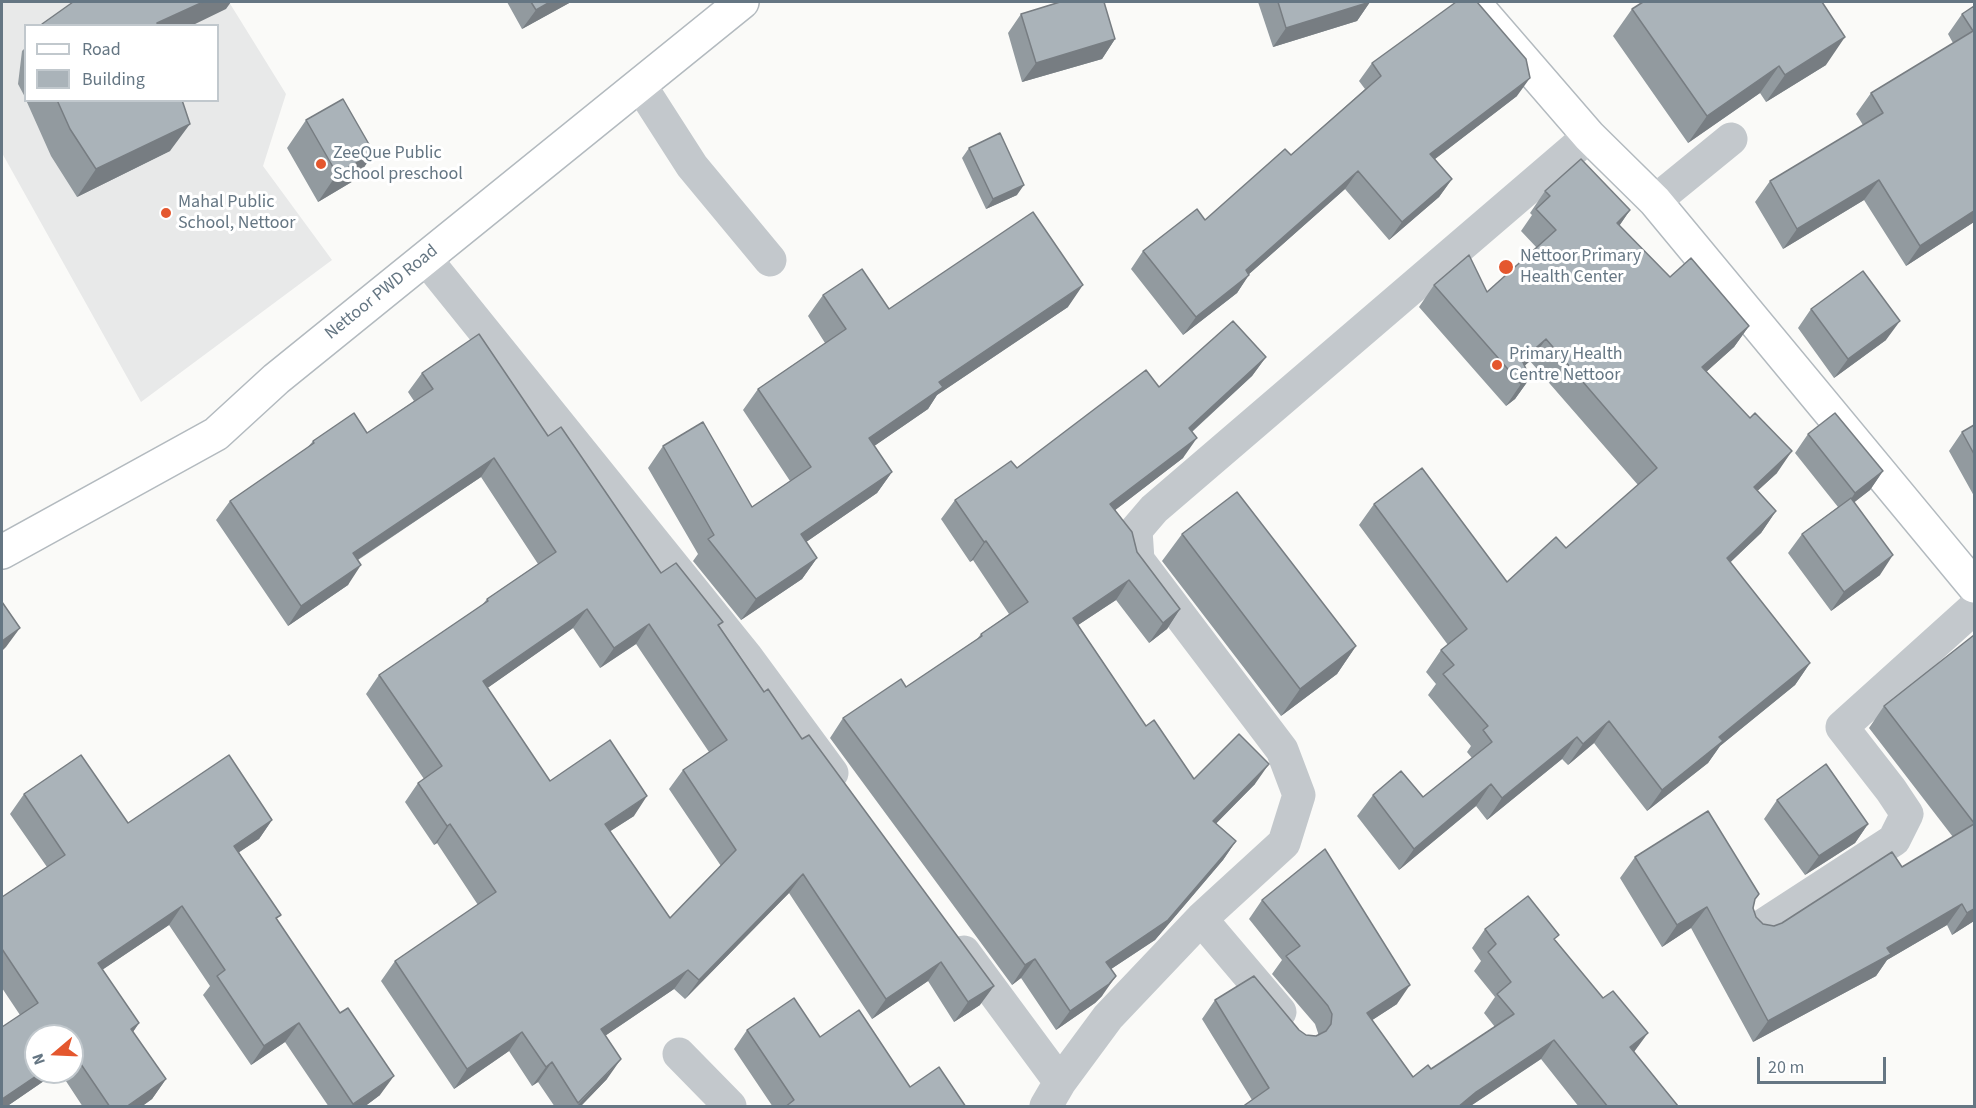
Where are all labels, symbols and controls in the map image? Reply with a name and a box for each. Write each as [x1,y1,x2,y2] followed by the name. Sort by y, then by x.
[24,24,219,102] legend
[82,37,121,62] text: Road
[82,67,145,92] text: Building
[333,143,463,186] place label: ZeeQue Public School preschool
[314,157,328,171] marker: ZeeQue Public School preschool
[178,192,296,234] place label: Mahal Public School, Nettoor
[159,206,173,220] marker: Mahal Public School, Nettoor
[321,241,443,345] street label: Nettoor PWD Road
[1520,246,1641,288] place label: Nettoor Primary Health Center
[1497,258,1515,276] marker: Nettoor Primary Health Center
[1509,344,1623,386] place label: Primary Health Centre Nettoor
[1490,358,1504,372] marker: Primary Health Centre Nettoor
[24,1024,84,1084] north arrow
[1760,1045,1889,1083] scale bar
[27,1051,51,1068] text: N
[1768,1055,1804,1080] text: 20 m

